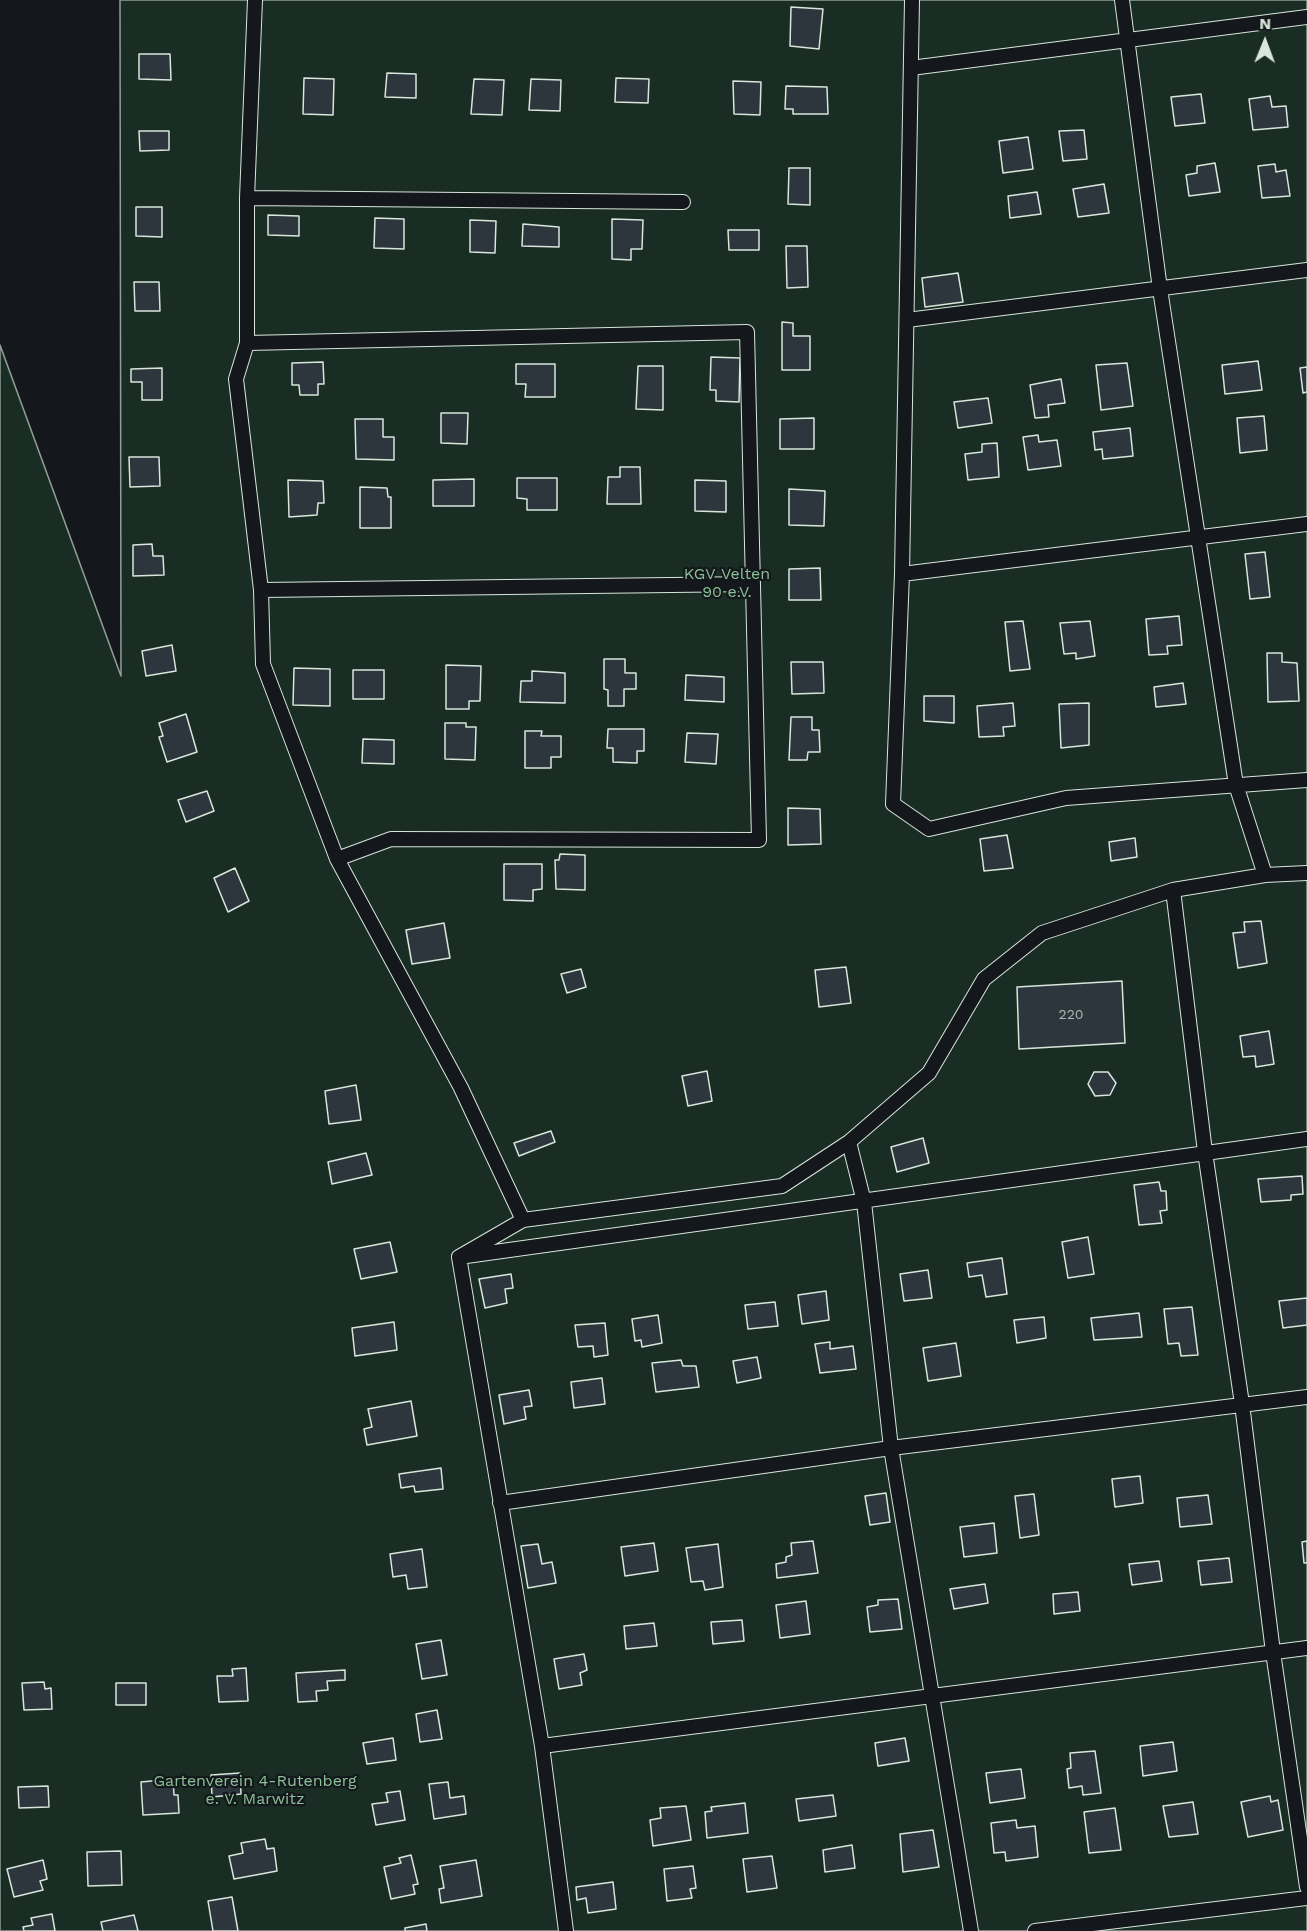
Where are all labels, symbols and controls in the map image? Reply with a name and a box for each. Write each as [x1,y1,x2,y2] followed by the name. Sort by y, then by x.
[1235,12,1295,72] north arrow
[1259,14,1271,33] text: N
[684,564,770,602] park label: KGV Velten 90 e.V.
[1058,1007,1084,1023] house number: 220
[153,1771,357,1809] park label: Gartenverein 4-Rutenberg e. V. Marwitz

